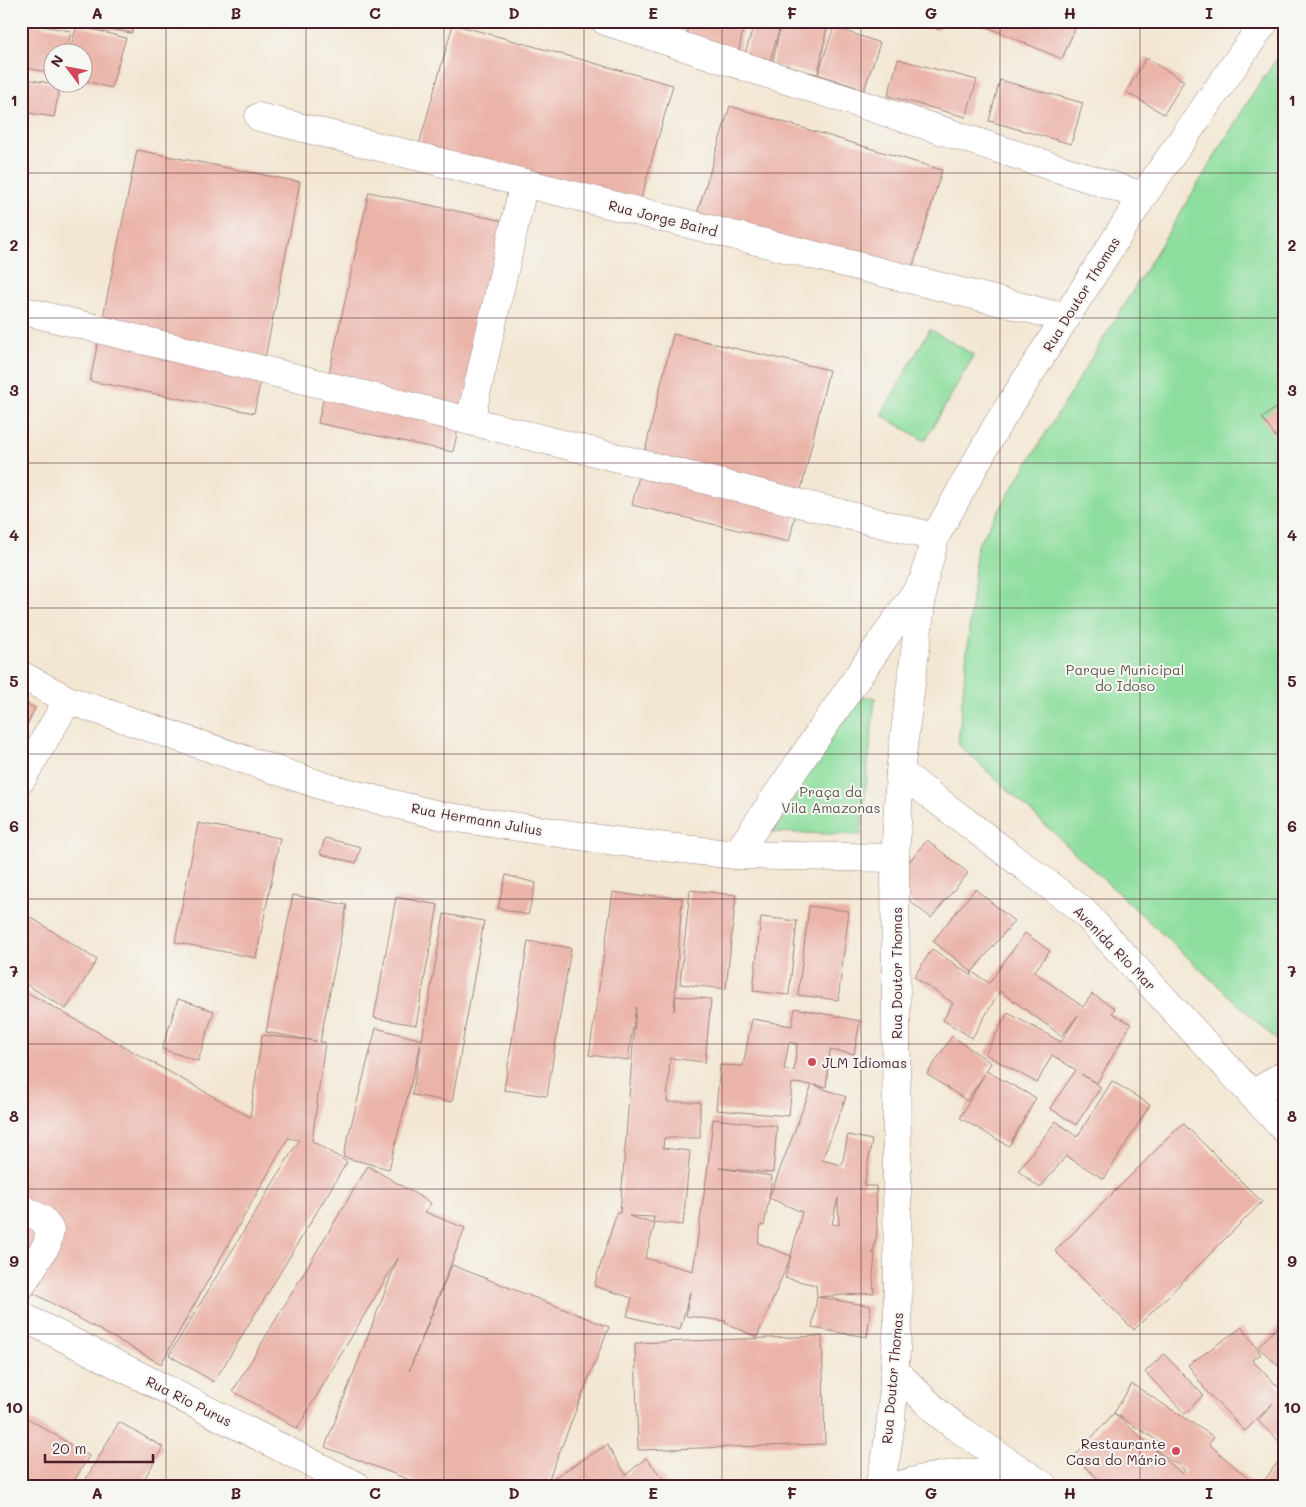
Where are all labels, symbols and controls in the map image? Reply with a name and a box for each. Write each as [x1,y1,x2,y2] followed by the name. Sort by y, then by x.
[91,2,103,23] text: A
[231,2,241,23] text: B
[369,2,381,23] text: C
[508,2,520,23] text: D
[648,2,658,23] text: E
[787,2,797,23] text: F
[925,2,937,23] text: G
[1064,2,1076,23] text: H
[1205,2,1213,23] text: I
[42,42,92,92] north arrow
[46,51,67,70] text: N
[10,89,18,110] text: 1
[1288,89,1296,110] text: 1
[606,195,720,241] street label: Rua Jorge Baird
[1038,233,1124,355] street label: Rua Doutor Thomas
[10,234,19,255] text: 2
[1288,234,1297,255] text: 2
[9,379,19,400] text: 3
[1287,379,1297,400] text: 3
[9,524,19,545] text: 4
[1287,524,1297,545] text: 4
[1066,660,1184,695] park label: Parque Municipal do Idoso
[9,670,19,691] text: 5
[1287,670,1297,691] text: 5
[782,782,880,817] park label: Praça da Vila Amazonas
[410,798,544,840] street label: Rua Hermann Julius
[9,815,19,836] text: 6
[1287,815,1297,836] text: 6
[1069,901,1161,995] street label: Avenida Rio Mar
[887,907,906,1039] street label: Rua Doutor Thomas
[10,960,19,981] text: 7
[1288,960,1297,981] text: 7
[822,1053,907,1072] place label: JLM Idiomas
[806,1056,818,1068] marker: JLM Idiomas
[9,1105,19,1126] text: 8
[1287,1105,1297,1126] text: 8
[9,1250,19,1271] text: 9
[1287,1250,1297,1271] text: 9
[877,1311,907,1445] street label: Rua Doutor Thomas
[143,1371,235,1431] street label: Rua Rio Purus
[5,1396,23,1417] text: 10
[1283,1396,1301,1417] text: 10
[45,1432,152,1464] scale bar
[1066,1434,1166,1469] place label: Restaurante Casa do Mário
[52,1438,86,1458] text: 20 m
[1170,1445,1182,1457] marker: Restaurante Casa do Mário
[91,1482,103,1503] text: A
[231,1482,241,1503] text: B
[369,1482,381,1503] text: C
[508,1482,520,1503] text: D
[648,1482,658,1503] text: E
[787,1482,797,1503] text: F
[925,1482,937,1503] text: G
[1064,1482,1076,1503] text: H
[1205,1482,1213,1503] text: I

